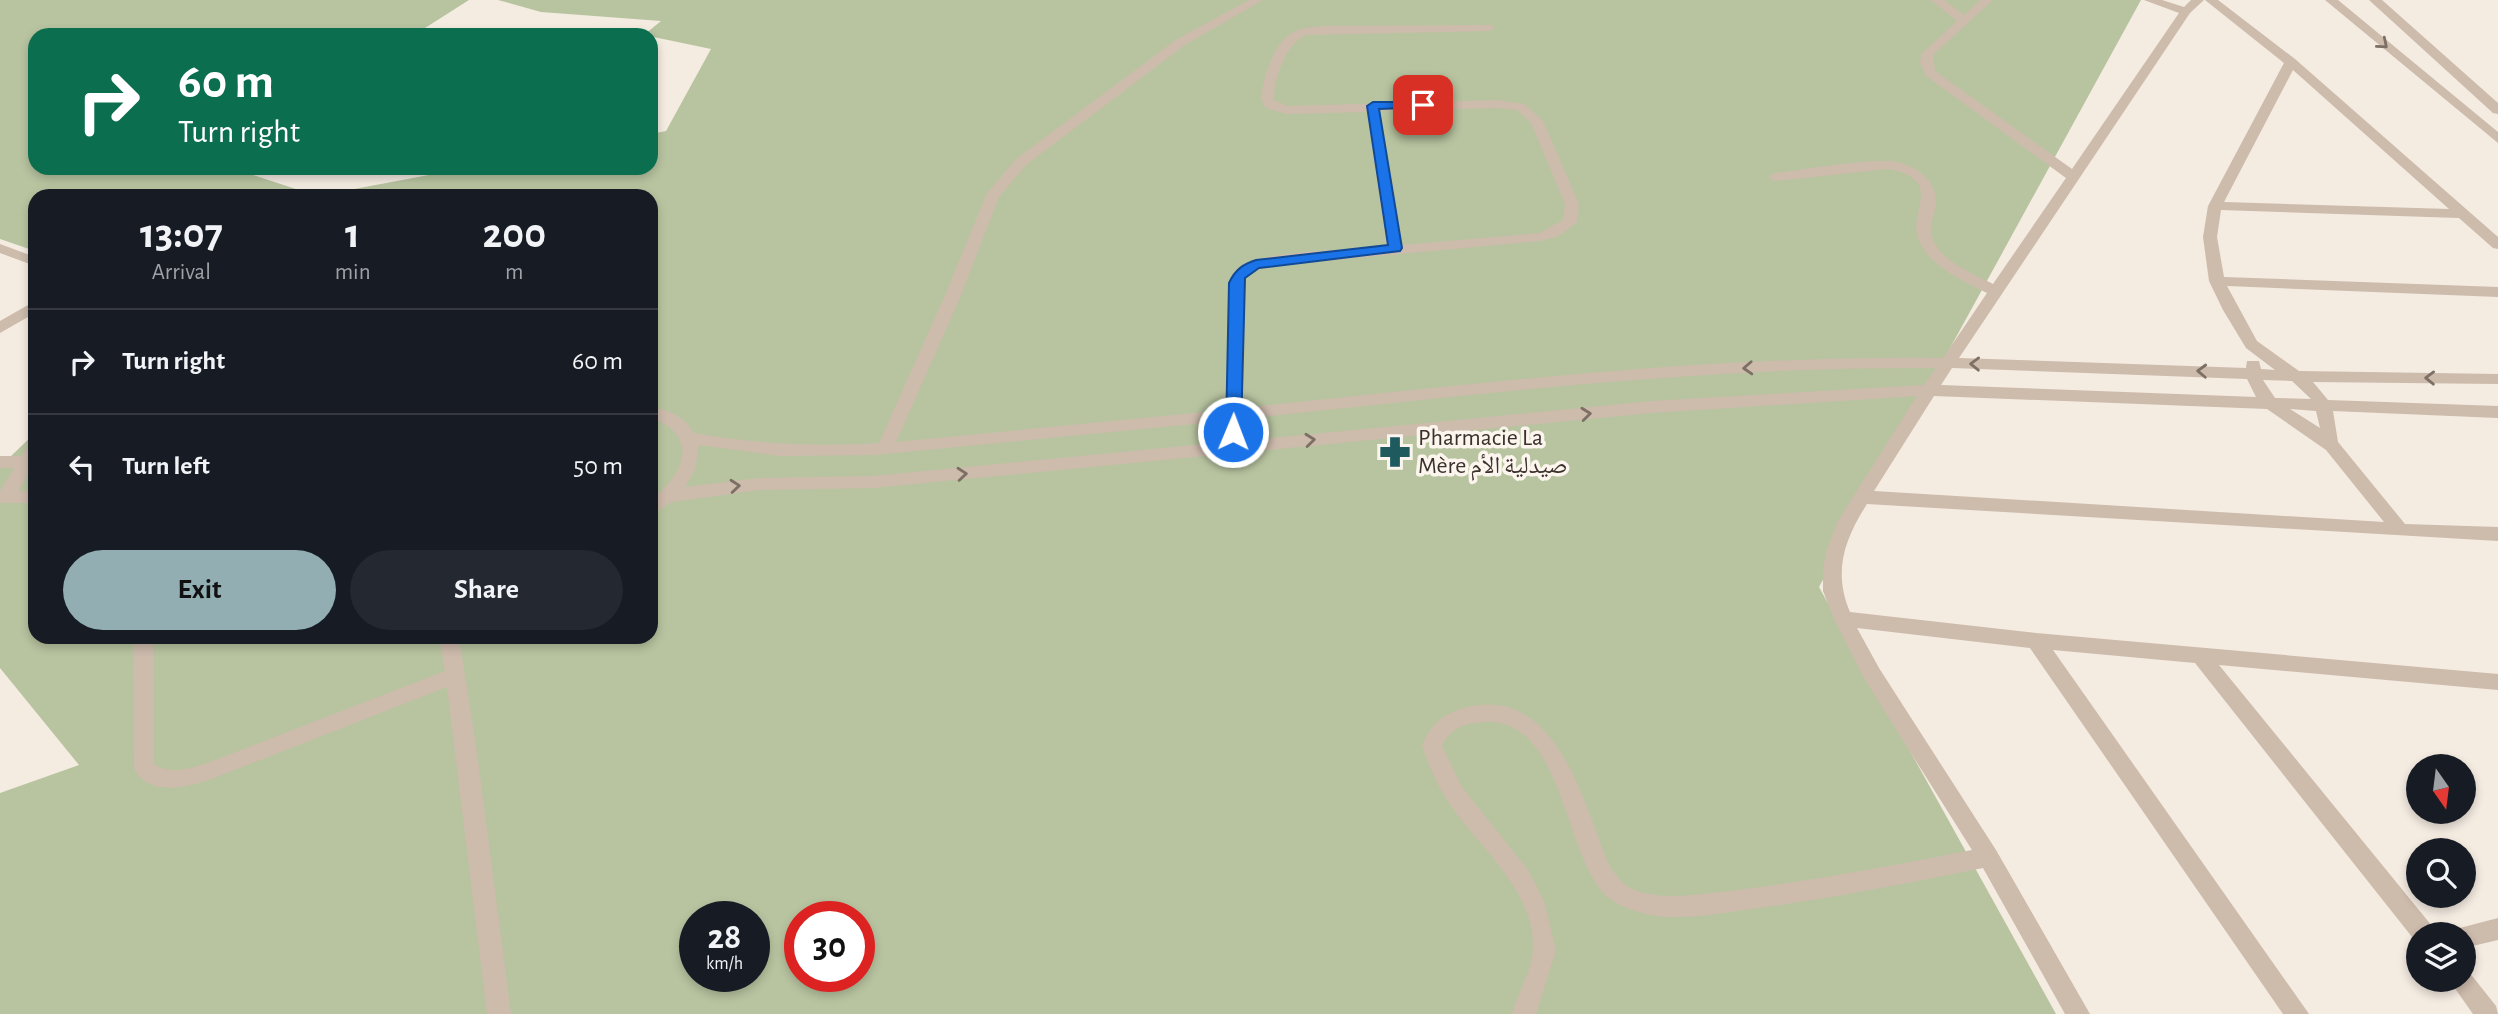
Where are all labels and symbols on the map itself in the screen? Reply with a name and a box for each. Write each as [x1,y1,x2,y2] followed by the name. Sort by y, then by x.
[2376,35,2388,48] one-way arrow
[1393,75,1453,135] pin
[1969,356,1980,372] one-way arrow
[1742,360,1753,375] one-way arrow
[2197,363,2208,378] one-way arrow
[2424,370,2435,386] one-way arrow
[1196,395,1270,469] position arrow
[1580,406,1591,421] one-way arrow
[1418,426,1568,481] place label: Pharmacie La Mère صيدلية الأم
[1305,433,1316,448] one-way arrow
[1378,435,1412,469] pharmacy icon: Pharmacie La Mère صيدلية الأم
[956,466,968,481] one-way arrow
[729,479,741,494] one-way arrow
[2406,754,2476,824] north arrow
[784,901,875,992] speed limit sign: 30

